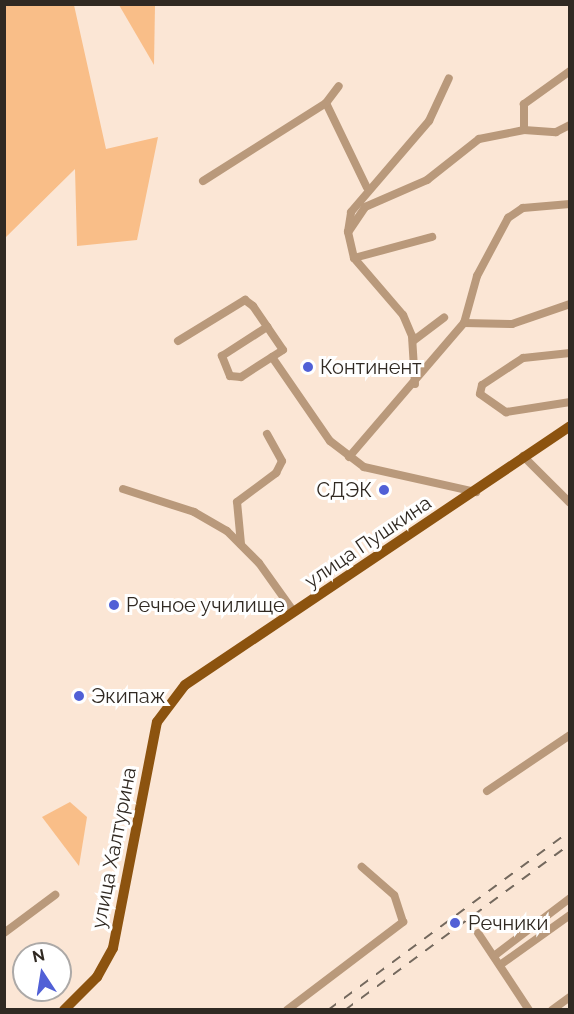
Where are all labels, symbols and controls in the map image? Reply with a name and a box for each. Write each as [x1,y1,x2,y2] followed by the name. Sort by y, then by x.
[320,355,422,379] place label: Континент
[301,360,315,374] marker: Континент
[316,478,372,502] place label: СДЭК
[377,483,391,497] marker: СДЭК
[300,491,436,593] street label: улица Пушкина
[126,593,285,617] place label: Речное училище
[107,598,121,612] marker: Речное училище
[91,684,166,708] place label: Экипаж
[72,689,86,703] marker: Экипаж
[87,765,141,931] street label: улица Халтурина
[468,911,548,935] place label: Речники
[446,914,464,932] marker: Речники
[12,942,72,1002] north arrow
[31,945,47,966] text: N

